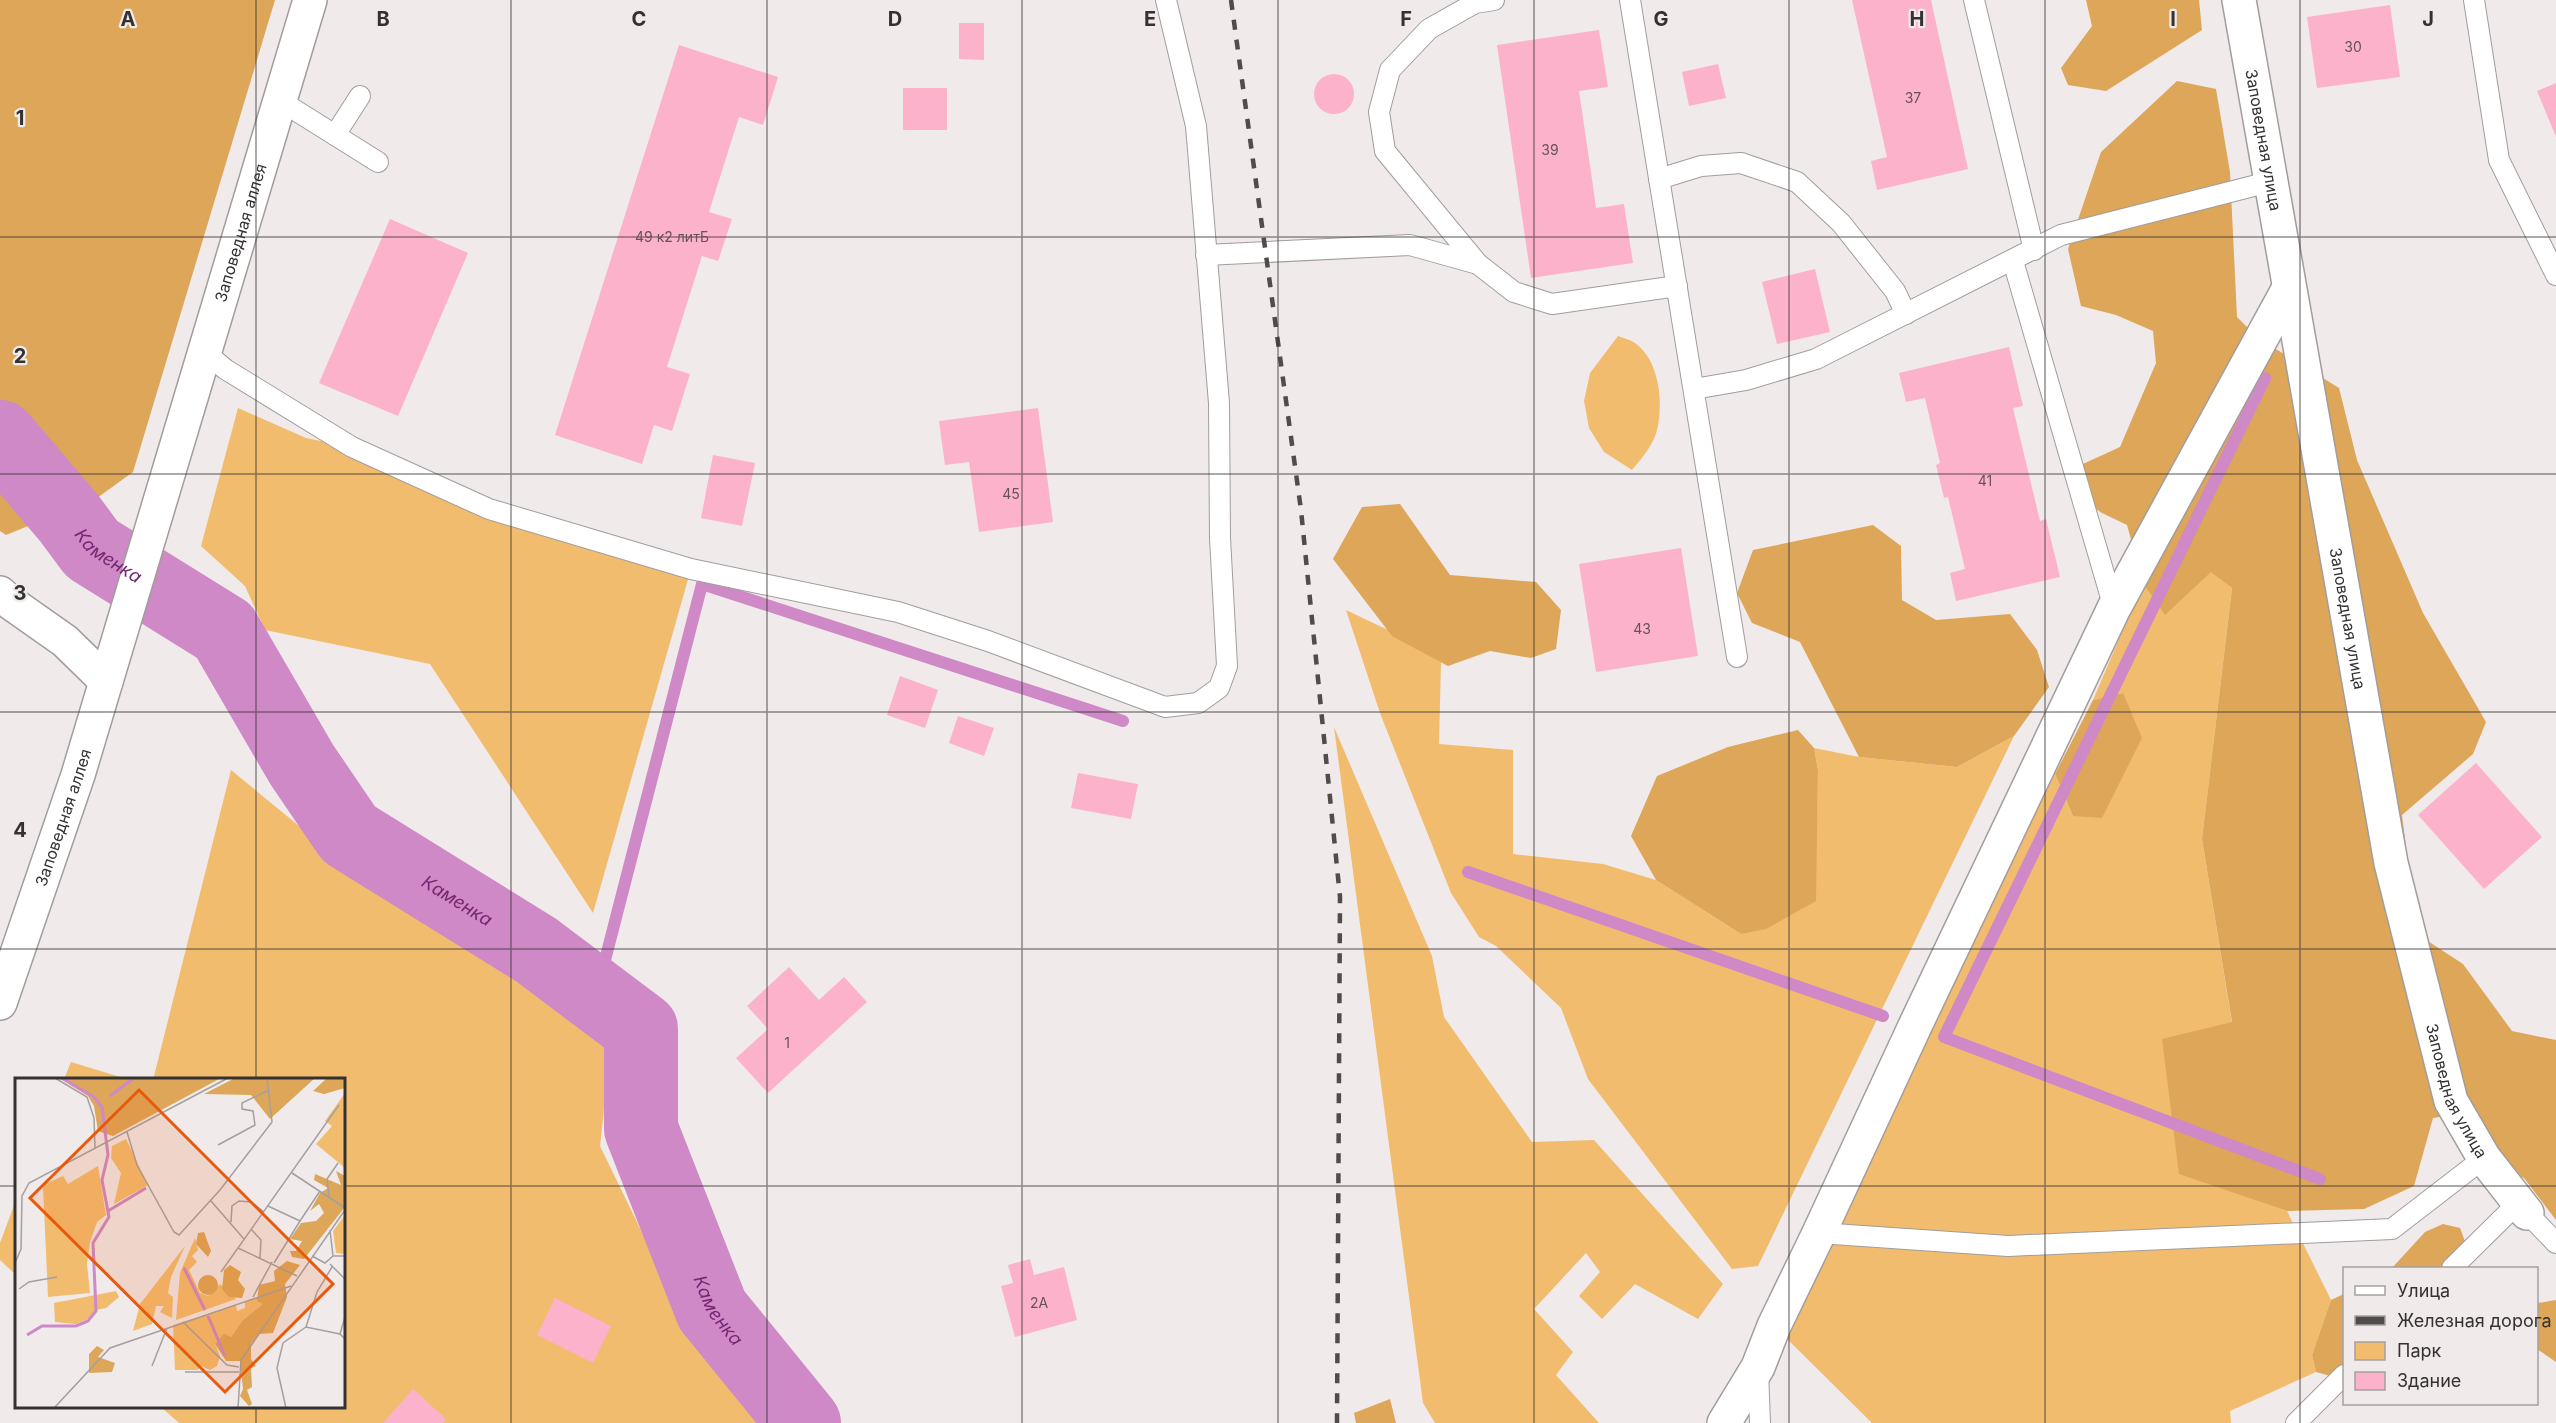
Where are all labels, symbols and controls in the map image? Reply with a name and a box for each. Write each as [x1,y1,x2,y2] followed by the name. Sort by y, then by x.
[121,7,136,31] text: A
[376,7,390,31] text: B
[632,7,646,31] text: C
[888,7,902,31] text: D
[1144,7,1156,31] text: E
[1400,7,1412,31] text: F
[1653,7,1669,31] text: G
[1910,7,1924,31] text: H
[2170,7,2176,31] text: I
[2422,7,2434,31] text: J
[2344,38,2362,55] house number: 30
[2241,67,2286,212] street label: Заповедная улица
[1905,89,1921,106] house number: 37
[16,106,24,130] text: 1
[1541,141,1559,158] house number: 39
[210,161,271,304] street label: Заповедная аллея
[635,228,709,245] house number: 49 к2 литБ
[14,344,26,368] text: 2
[1978,472,1992,489] house number: 41
[1002,485,1020,502] house number: 45
[71,524,146,587] water label: Каменка
[2326,546,2370,691] street label: Заповедная улица
[14,581,26,605] text: 3
[1633,620,1651,637] house number: 43
[31,746,95,889] street label: Заповедная аллея
[13,818,27,842] text: 4
[418,871,496,930] water label: Каменка
[2422,1021,2492,1161] street label: Заповедная улица
[784,1034,790,1051] house number: 1
[15,1078,345,1408] inset map
[2343,1267,2538,1405] legend
[689,1272,747,1349] water label: Каменка
[2397,1280,2450,1301] text: Улица
[1030,1294,1048,1311] house number: 2А
[2397,1310,2552,1331] text: Железная дорога
[2397,1340,2442,1361] text: Парк
[2397,1370,2461,1391] text: Здание

